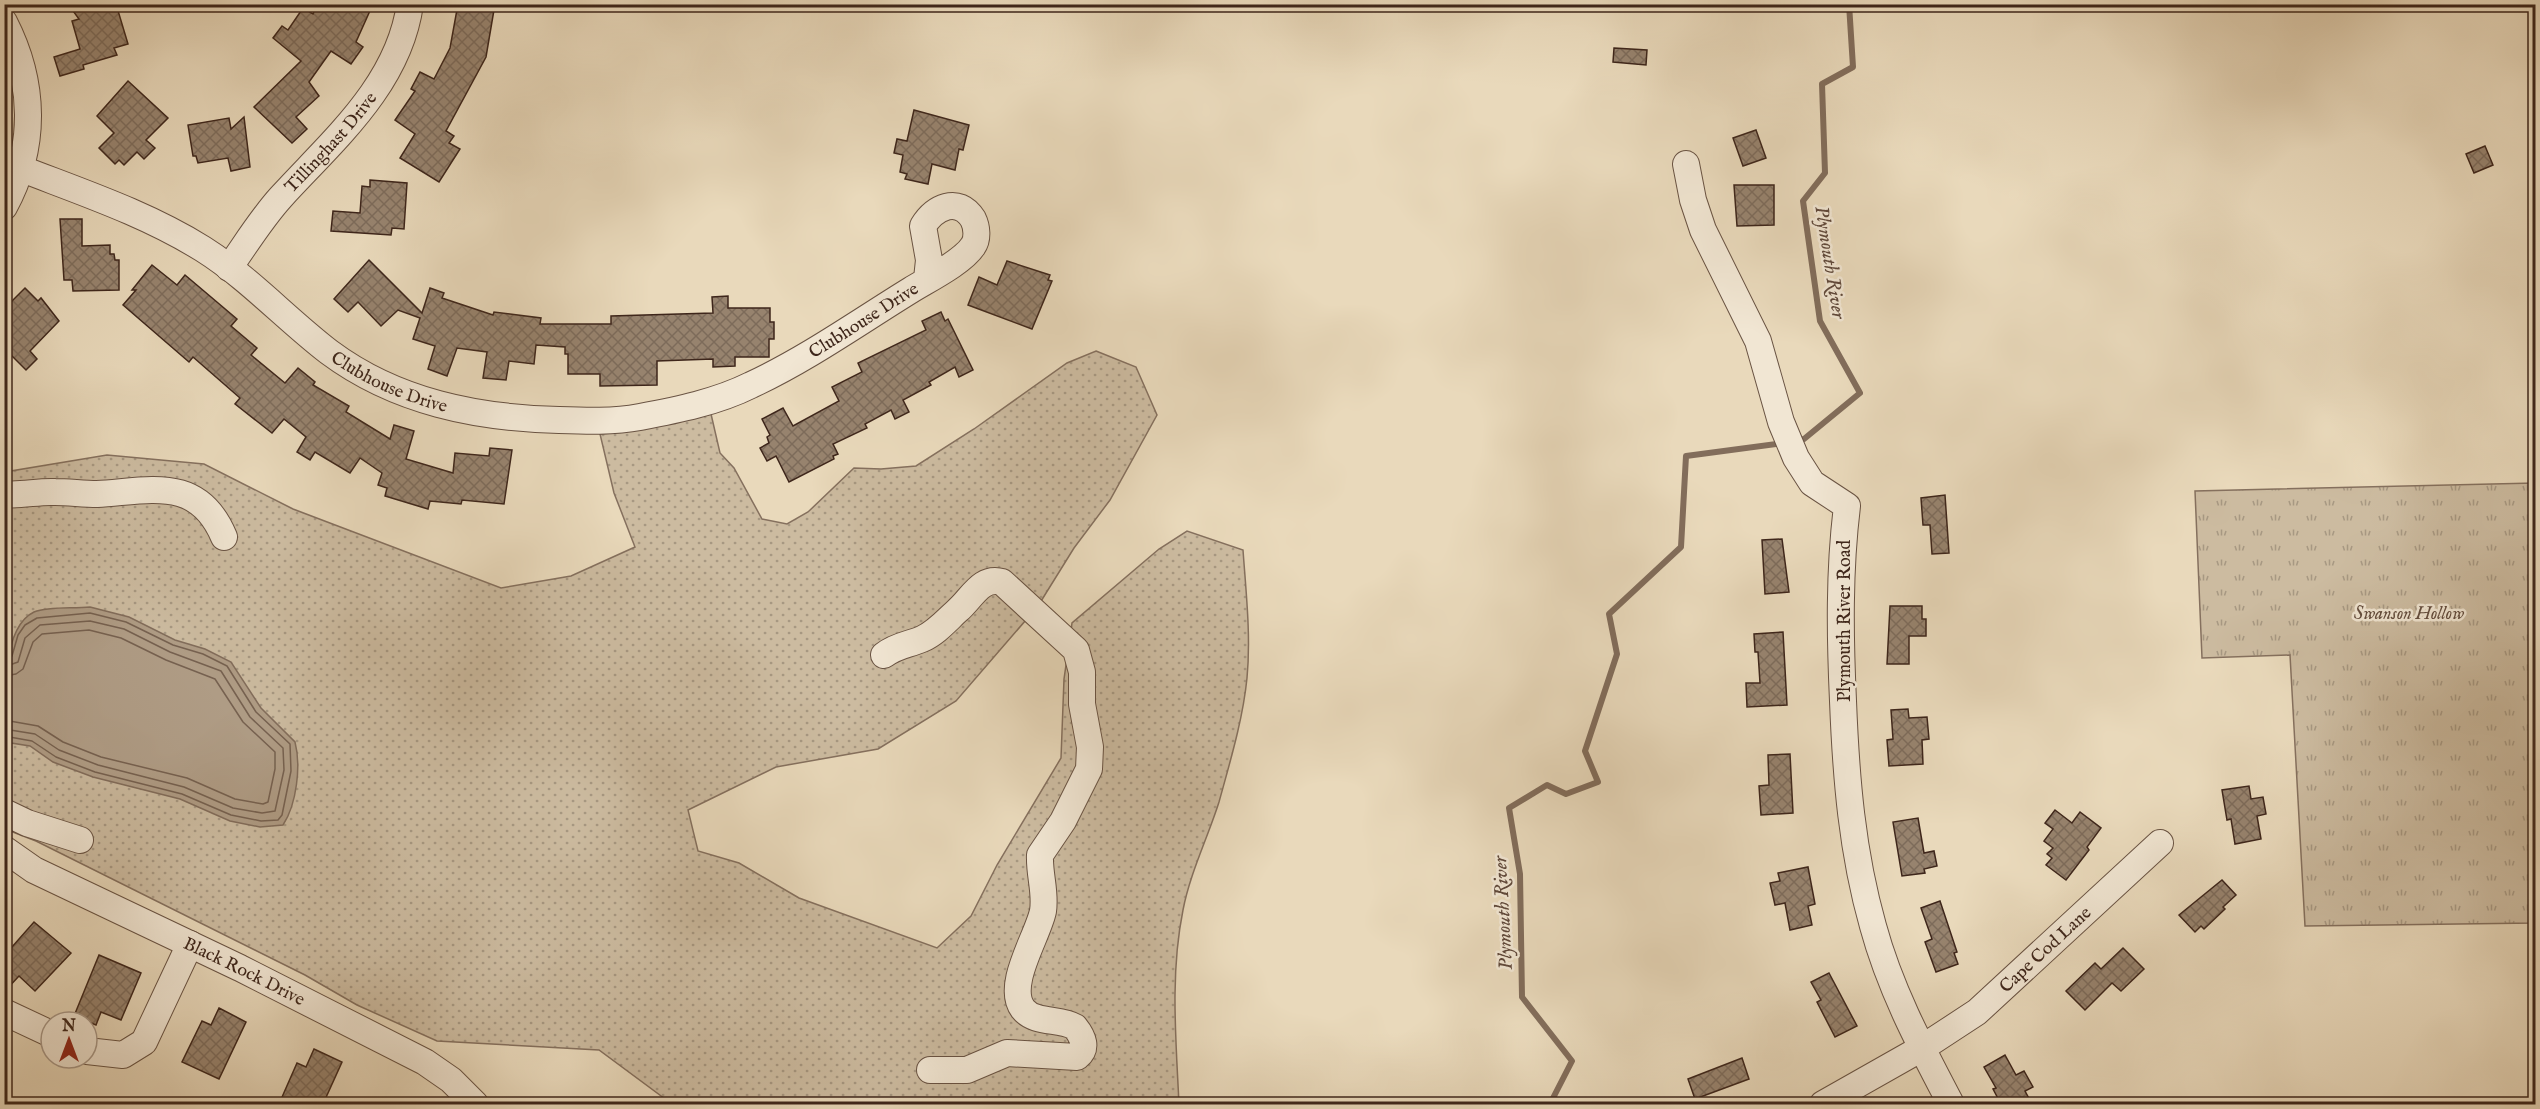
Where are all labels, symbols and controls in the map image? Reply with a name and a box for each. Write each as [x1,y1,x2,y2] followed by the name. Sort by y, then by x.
[280,88,383,199] street label: Tillinghast Drive
[1808,204,1851,322] water label: Plymouth River
[805,278,923,364] street label: Clubhouse Drive
[326,347,449,419] street label: Clubhouse Drive
[1834,540,1857,702] street label: Plymouth River Road
[2354,603,2465,626] park label: Swanson Hollow
[1488,854,1519,971] water label: Plymouth River
[1995,902,2097,999] street label: Cape Cod Lane
[179,933,308,1012] street label: Black Rock Drive
[39,1010,99,1070] north arrow
[61,1017,76,1037] text: N

